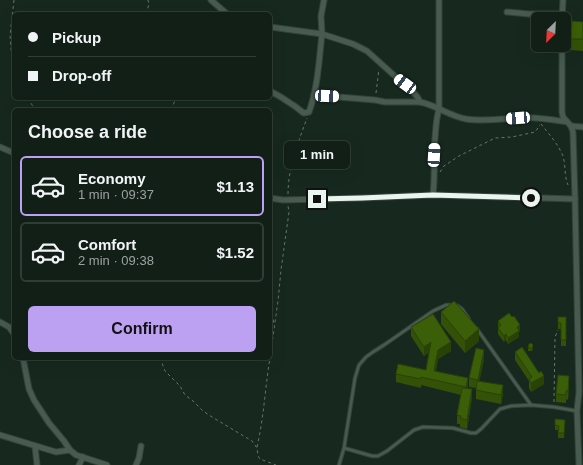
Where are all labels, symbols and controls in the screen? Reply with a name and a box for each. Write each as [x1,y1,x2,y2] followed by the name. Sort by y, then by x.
[531,12,571,52] north arrow
[531,12,571,52] map controls
[52,29,101,46] text: Pickup
[52,67,111,84] text: Drop-off
[392,72,418,96] car
[315,89,339,103] car
[506,111,530,125] car
[28,122,147,142] text: Choose a ride
[284,141,350,169] callout: 1 min
[427,143,441,167] car
[300,147,334,162] text: 1 min
[30,168,66,204] icon: car
[78,170,146,187] text: Economy
[216,178,254,195] text: $1.13
[78,187,154,202] text: 1 min · 09:37
[522,189,540,207] route start
[308,190,326,208] route end
[30,234,66,270] icon: car
[78,236,136,253] text: Comfort
[216,244,254,261] text: $1.52
[78,253,154,268] text: 2 min · 09:38
[28,306,256,352] button: Confirm

